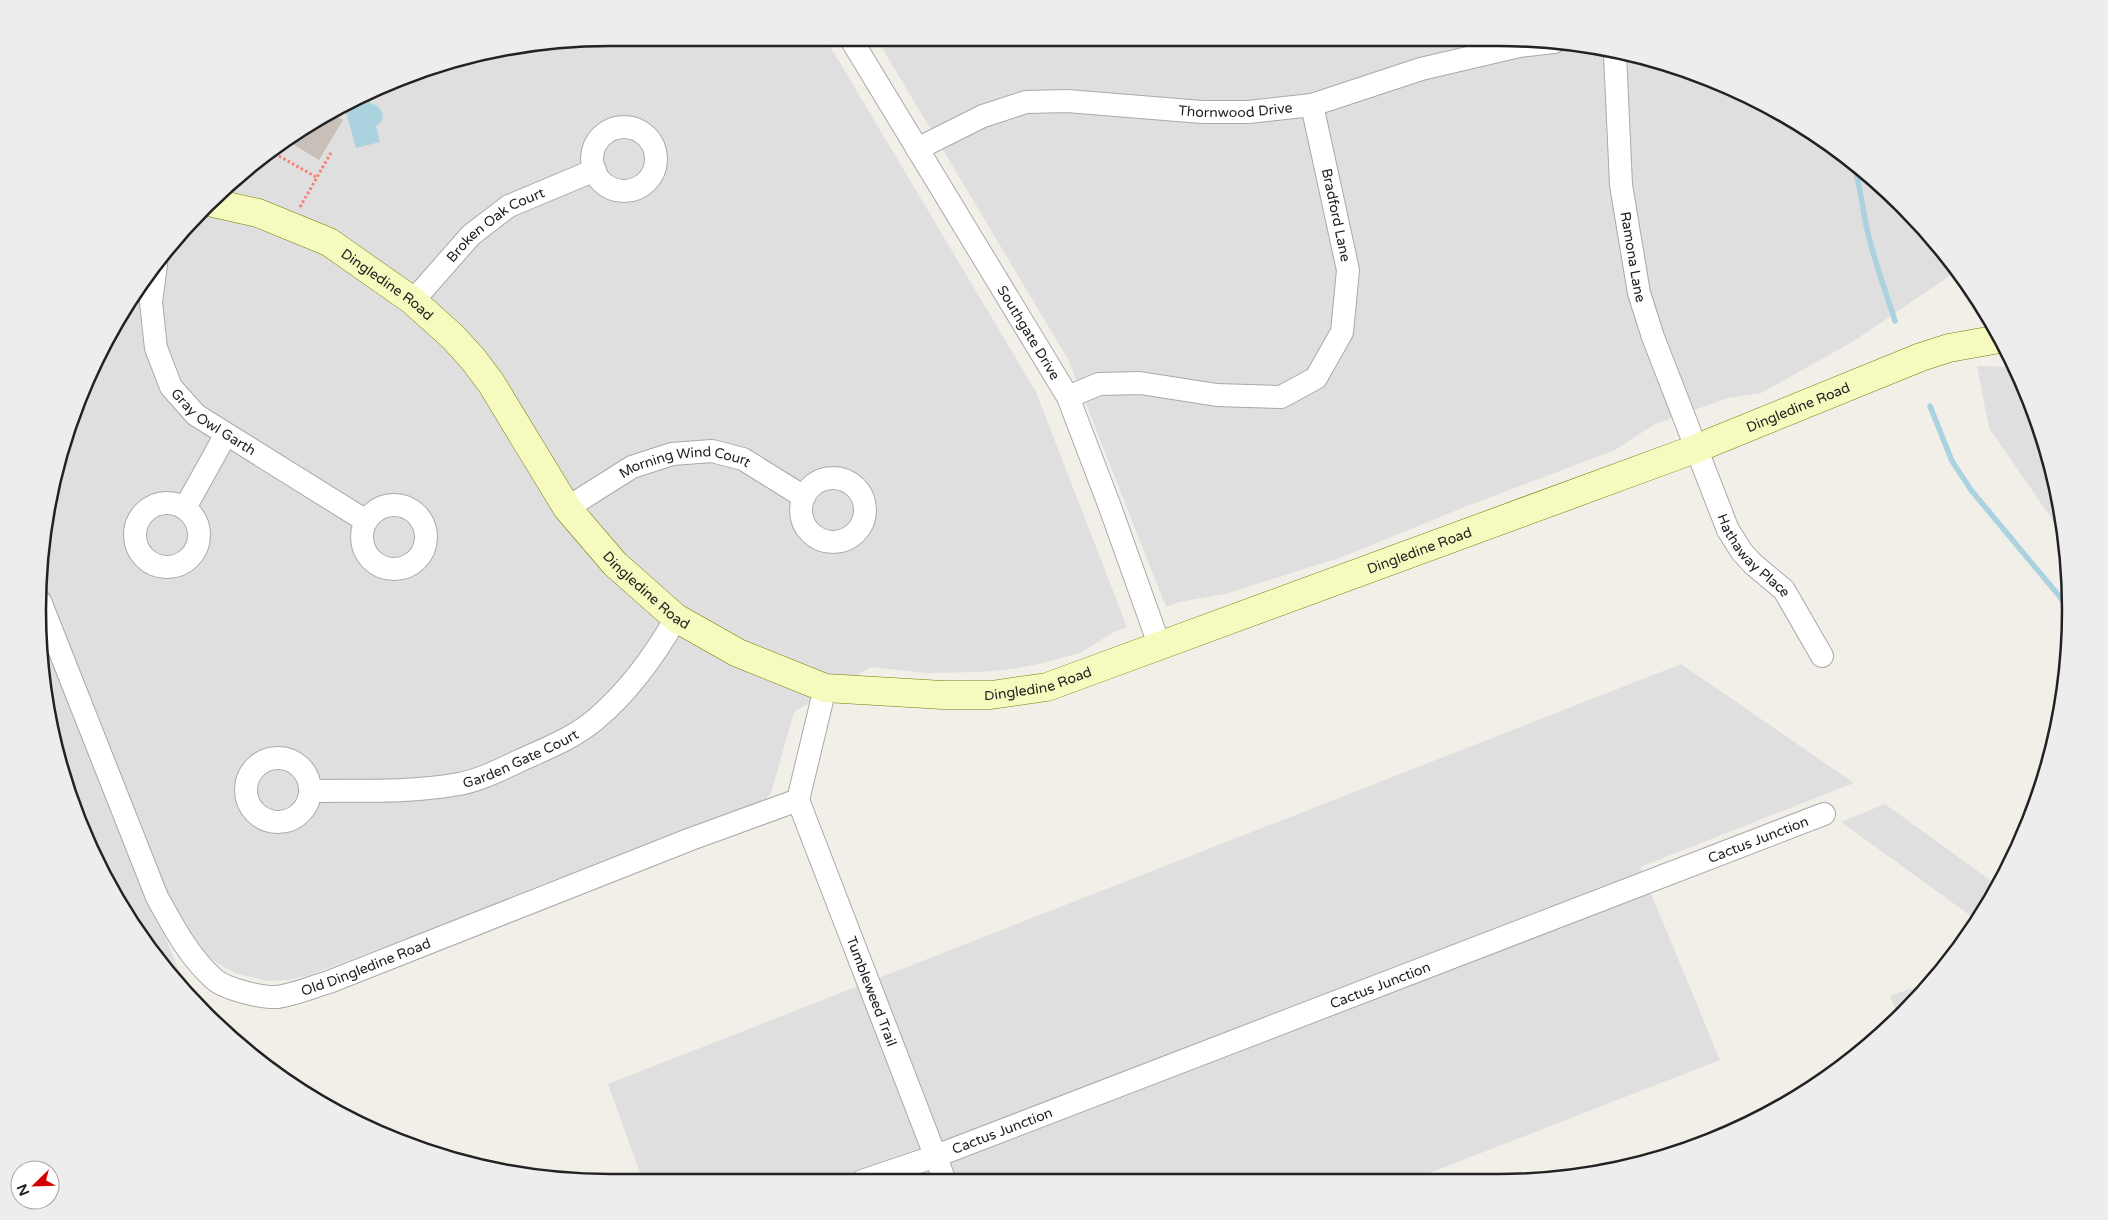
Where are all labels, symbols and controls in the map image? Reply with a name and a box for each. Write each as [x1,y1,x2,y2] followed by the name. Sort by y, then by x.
[1178,99,1293,121] street label: Thornwood Drive
[1318,167,1354,263] street label: Bradford Lane
[443,183,548,266] street label: Broken Oak Court
[1617,210,1650,304] street label: Ramona Lane
[338,245,437,324] street label: Dingledine Road
[994,282,1064,383] street label: Southgate Drive
[1744,378,1852,436] street label: Dingledine Road
[168,385,259,459] street label: Gray Owl Garth
[616,443,755,482] street label: Morning Wind Court
[1714,511,1795,600] street label: Hathaway Place
[1365,523,1474,577] street label: Dingledine Road
[599,548,693,633] street label: Dingledine Road
[984,663,1094,704] street label: Dingledine Road
[461,725,582,791] street label: Garden Gate Court
[1705,812,1811,866] street label: Cactus Junction
[299,934,433,999] street label: Old Dingledine Road
[843,934,901,1049] street label: Tumbleweed Trail
[1327,958,1433,1012] street label: Cactus Junction
[949,1103,1055,1158] street label: Cactus Junction
[10,1160,60,1210] north arrow
[13,1181,34,1198] text: N

